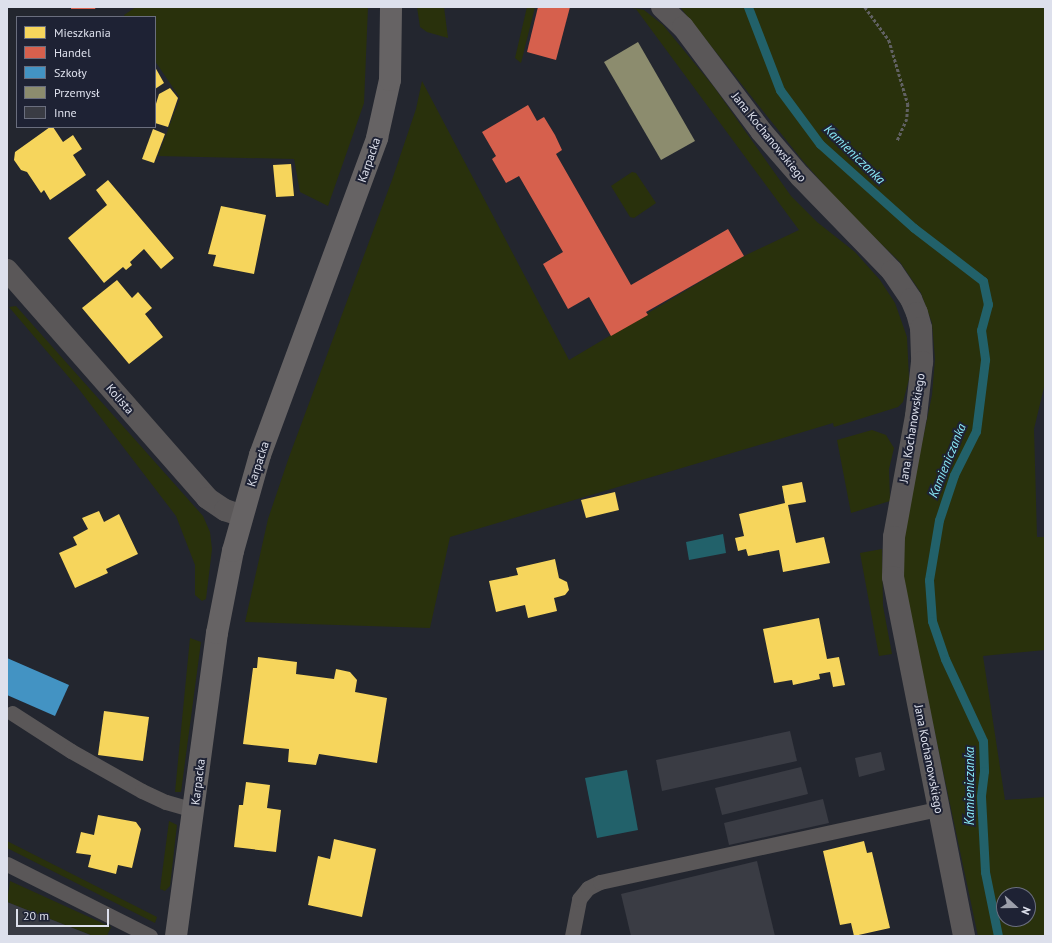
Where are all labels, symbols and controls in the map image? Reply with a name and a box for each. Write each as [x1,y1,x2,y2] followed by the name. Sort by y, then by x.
[16,16,156,128] legend
[54,25,111,40] text: Mieszkania
[54,45,91,60] text: Handel
[54,65,87,80] text: Szkoły
[54,85,100,100] text: Przemysł
[729,89,809,185] street label: Jana Kochanowskiego
[54,105,77,120] text: Inne
[820,122,888,188] water label: Kamieniczanka
[355,136,383,184] street label: Karpacka
[896,372,928,484] street label: Jana Kochanowskiego
[103,381,137,417] street label: Kolista
[926,422,970,500] water label: Kamieniczanka
[244,440,272,488] street label: Karpacka
[911,703,947,815] street label: Jana Kochanowskiego
[962,747,978,825] water label: Kamieniczanka
[188,758,208,806] street label: Karpacka
[996,887,1036,927] north arrow
[18,901,111,927] scale bar
[1018,905,1034,917] text: N
[23,908,49,923] text: 20 m

